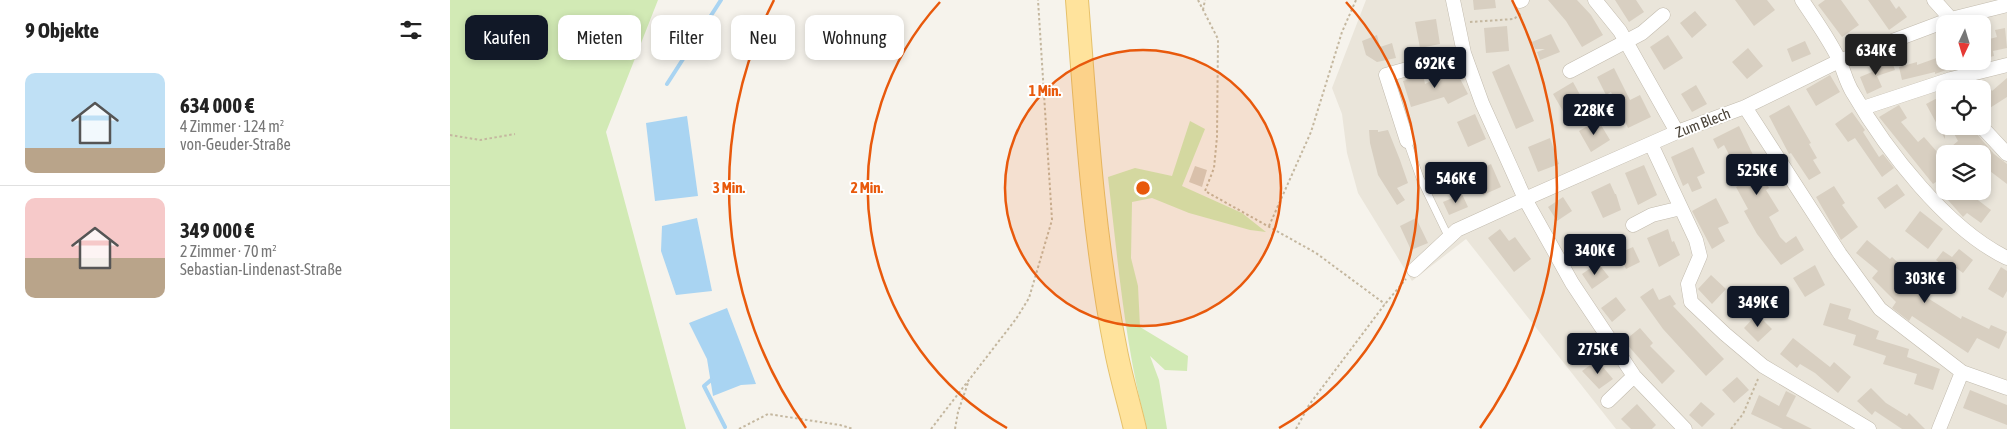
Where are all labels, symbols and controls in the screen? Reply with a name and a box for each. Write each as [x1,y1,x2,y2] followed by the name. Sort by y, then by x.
[465,15,548,60] chip: Kaufen
[558,15,641,60] chip: Mieten
[651,15,721,60] chip: Filter
[731,15,795,60] chip: Neu
[805,15,904,60] chip: Wohnung
[1936,15,1991,70] north arrow
[1936,15,1991,200] map controls
[397,16,425,44] icon: filters
[25,18,99,42] text: 9 Objekte
[1835,34,1917,76] pin: 634K €
[1856,41,1896,59] text: 634K €
[1394,46,1476,89] pin: 692K €
[1415,54,1455,72] text: 692K €
[1936,80,1991,135] button: locate
[1029,82,1062,99] text: 1 Min.
[65,93,125,153] icon: home
[180,93,254,117] text: 634 000 €
[1553,94,1635,136] pin: 228K €
[1574,101,1614,119] text: 228K €
[1673,104,1733,141] street label: Zum Blech
[180,117,284,135] text: 4 Zimmer · 124 m²
[180,135,291,153] text: von-Geuder-Straße
[1936,145,1991,200] button: layers
[1716,154,1798,196] pin: 525K €
[1737,161,1777,179] text: 525K €
[1415,162,1497,204] pin: 546K €
[1436,169,1476,187] text: 546K €
[713,179,746,196] text: 3 Min.
[851,179,884,196] text: 2 Min.
[1134,179,1152,197] centre of rings
[65,218,125,278] icon: home
[180,218,254,242] text: 349 000 €
[1554,234,1636,276] pin: 340K €
[1575,241,1615,259] text: 340K €
[180,242,277,260] text: 2 Zimmer · 70 m²
[180,260,342,278] text: Sebastian-Lindenast-Straße
[1884,262,1966,304] pin: 303K €
[1905,269,1945,287] text: 303K €
[1717,286,1799,328] pin: 349K €
[1738,293,1778,311] text: 349K €
[1557,332,1639,375] pin: 275K €
[1578,340,1618,358] text: 275K €

